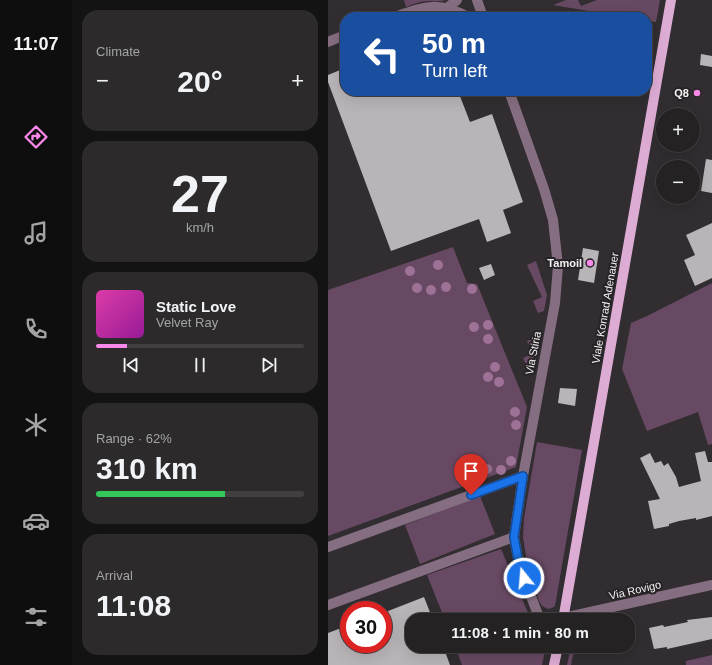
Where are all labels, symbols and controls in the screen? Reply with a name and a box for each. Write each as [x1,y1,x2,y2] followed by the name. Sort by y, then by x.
[356,28,408,80] icon: left
[422,28,486,59] text: 50 m
[13,34,59,54] text: 11:07
[96,44,140,59] text: Climate
[422,61,487,81] text: Turn left
[177,65,223,98] text: 20°
[96,68,109,93] text: −
[291,68,304,93] text: +
[674,87,689,99] place label: Q8
[692,88,702,98] marker: Q8
[656,108,700,204] map controls
[656,108,700,152] button: +
[22,123,50,151] icon: directions
[656,160,700,204] button: −
[171,165,229,223] text: 27
[22,219,50,247] icon: music
[186,220,214,235] text: km/h
[589,251,621,365] street label: Viale Konrad Adenauer
[547,257,582,269] place label: Tamoil
[585,258,595,268] marker: Tamoil
[156,298,236,315] text: Static Love
[22,315,50,343] icon: phone
[156,315,218,330] text: Velvet Ray
[523,329,543,376] street label: Via Stiria
[120,354,142,376] icon: previous
[189,354,211,376] icon: pause
[258,354,280,376] icon: next
[22,411,50,439] icon: climate
[96,431,172,446] text: Range · 62%
[96,452,198,485] text: 310 km
[454,454,488,495] pin
[460,460,482,482] icon: arrive
[22,507,50,535] icon: car
[503,557,545,599] position arrow
[96,568,133,583] text: Arrival
[608,578,662,602] street label: Via Rovigo
[96,589,171,622] text: 11:08
[340,601,392,653] speed limit sign: 30
[22,603,50,631] icon: filters
[451,624,589,641] text: 11:08 · 1 min · 80 m

